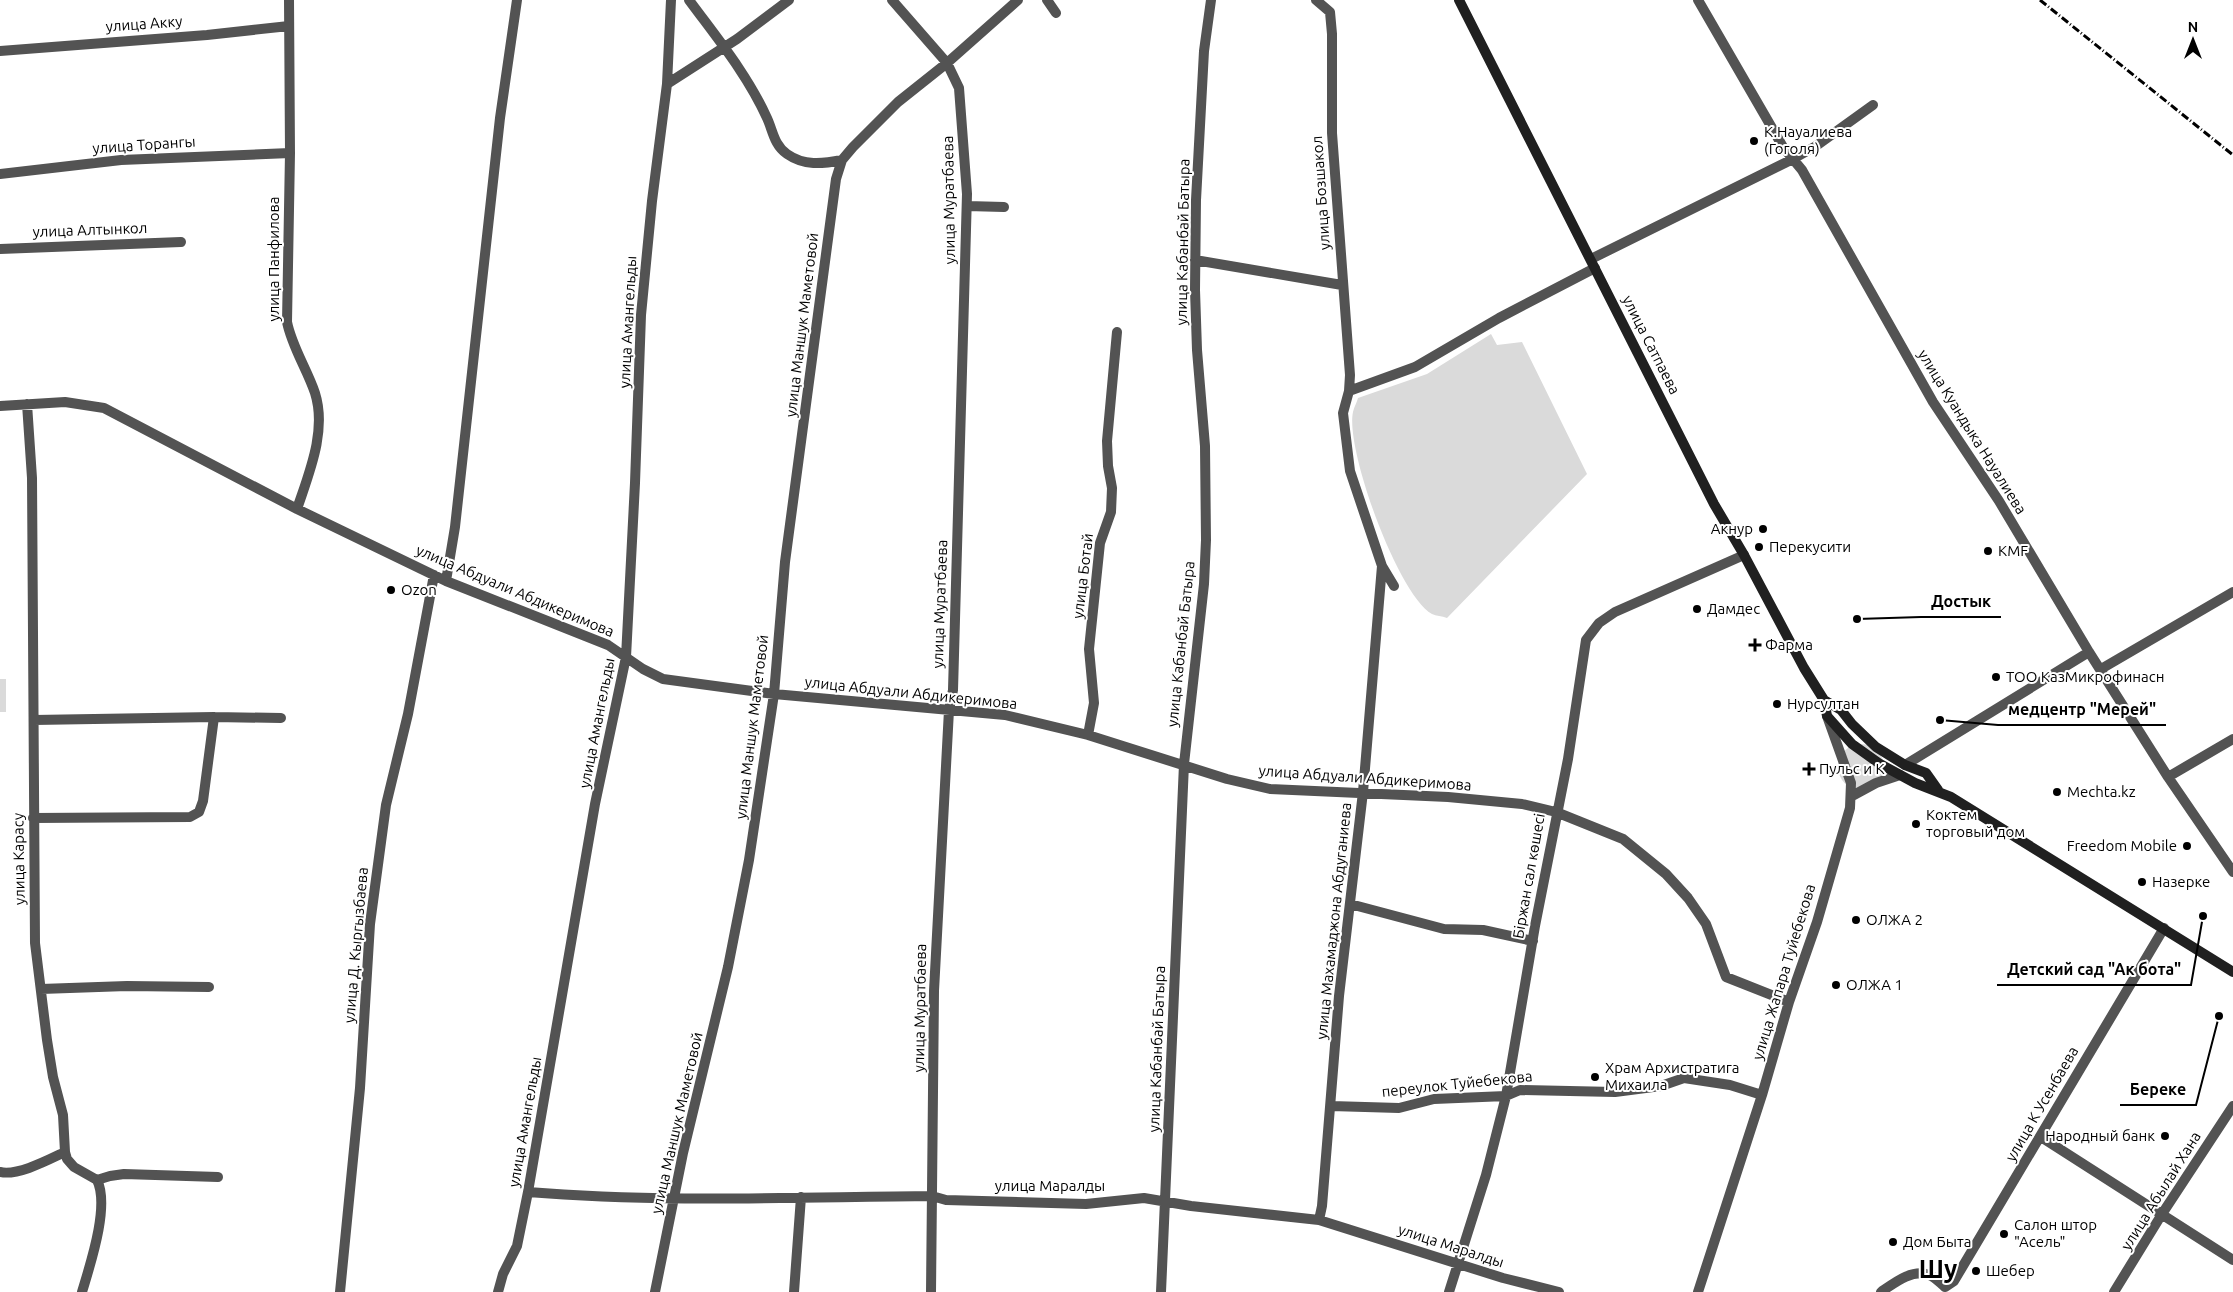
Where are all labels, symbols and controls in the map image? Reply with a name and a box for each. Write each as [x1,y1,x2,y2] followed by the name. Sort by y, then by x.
[105,12,183,35] street label: улица Акку
[2168,15,2218,65] north arrow
[2188,19,2198,35] text: N
[1764,123,1852,157] place label: К.Науалиева (Гоголя)
[92,132,196,157] street label: улица Торангы
[1308,135,1333,251] street label: улица Бозшакол
[1748,135,1760,147] marker: К.Науалиева (Гоголя)
[939,136,958,264] street label: улица Муратбаева
[1173,159,1192,325] street label: улица Кабанбай Батыра
[265,196,282,322] street label: улица Панфилова
[32,219,148,240] street label: улица Алтынкол
[782,232,821,418] street label: улица Маншук Маметовой
[616,255,639,389] street label: улица Амангельды
[1619,293,1684,397] street label: улица Сатпаева
[1915,346,2030,517] street label: улица Куандыка Науалиева
[1711,520,1753,537] place label: Акнур
[1757,523,1769,535] marker: Акнур
[1069,532,1096,620] street label: улица Ботай
[1769,538,1851,555] place label: Перекусити
[929,539,950,669] street label: улица Муратбаева
[414,541,617,640] street label: улица Абдуали Абдикеримова
[1753,541,1765,553] marker: Перекусити
[1998,542,2028,559] place label: KMF
[1982,545,1994,557] marker: KMF
[1163,560,1198,728] street label: улица Кабанбай Батыра
[401,581,437,598] place label: Ozon
[385,584,397,596] marker: Ozon
[1921,586,2001,617] callout: Достык
[1931,592,1991,610] text: Достык
[1707,600,1760,617] place label: Дамдес
[1691,603,1703,615] marker: Дамдес
[732,634,771,820] street label: улица Маншук Маметовой
[1765,636,1813,653] place label: Фарма
[1749,639,1761,651] marker: Фарма
[576,656,617,790] street label: улица Амангельды
[2006,668,2165,685] place label: ТОО КазМикрофинасн
[1990,671,2002,683] marker: ТОО КазМикрофинасн
[804,673,1018,712] street label: улица Абдуали Абдикеримова
[1998,694,2166,725] callout: медцентр "Мерей"
[1787,695,1859,712] place label: Нурсултан
[1771,698,1783,710] marker: Нурсултан
[2008,700,2156,718] text: медцентр "Мерей"
[1819,760,1885,777] place label: Пульс и К
[1258,762,1472,793] street label: улица Абдуали Абдикеримова
[1803,763,1815,775] marker: Пульс и К
[2067,783,2136,800] place label: Mechta.kz
[2051,786,2063,798] marker: Mechta.kz
[1313,802,1354,1040] street label: улица Махамаджона Абдуганиева
[1926,806,2025,840] place label: Коктем торговый дом
[1509,812,1548,940] street label: Біржан сал көшесі
[9,813,28,905] street label: улица Карасу
[1910,818,1922,830] marker: Коктем торговый дом
[2067,837,2177,854] place label: Freedom Mobile
[2181,840,2193,852] marker: Freedom Mobile
[340,866,371,1024] street label: улица Д. Кыргызбаева
[2152,873,2210,890] place label: Назерке
[2136,876,2148,888] marker: Назерке
[1749,882,1818,1062] street label: улица Жапара Туйебекова
[1866,911,1923,928] place label: ОЛЖА 2
[1850,914,1862,926] marker: ОЛЖА 2
[910,944,929,1072] street label: улица Муратбаева
[1997,954,2191,985] callout: Детский сад "Ак бота"
[2007,960,2181,978] text: Детский сад "Ак бота"
[1145,965,1168,1133] street label: улица Кабанбай Батыра
[1846,976,1903,993] place label: ОЛЖА 1
[1830,979,1842,991] marker: ОЛЖА 1
[647,1030,706,1215] street label: улица Маншук Маметовой
[2002,1043,2081,1164] street label: улица К Усенбаева
[505,1055,544,1189] street label: улица Амангельды
[1605,1059,1740,1093] place label: Храм Архистратига Михаила
[1381,1067,1533,1100] street label: переулок Туйебекова
[1589,1071,1601,1083] marker: Храм Архистратига Михаила
[2120,1074,2196,1105] callout: Береке
[2130,1080,2186,1098] text: Береке
[2045,1127,2155,1144] place label: Народный банк
[2117,1128,2204,1253] street label: улица Абылай Хана
[2159,1130,2171,1142] marker: Народный банк
[995,1177,1105,1194] street label: улица Маралды
[2014,1216,2097,1250] place label: Салон штор "Асель"
[1396,1220,1506,1271] street label: улица Маралды
[1998,1228,2010,1240] marker: Салон штор "Асель"
[1903,1233,1971,1250] place label: Дом Быта
[1887,1236,1899,1248] marker: Дом Быта
[1919,1255,1957,1283] district label: Шу
[1986,1262,2035,1279] place label: Шебер
[1970,1265,1982,1277] marker: Шебер

